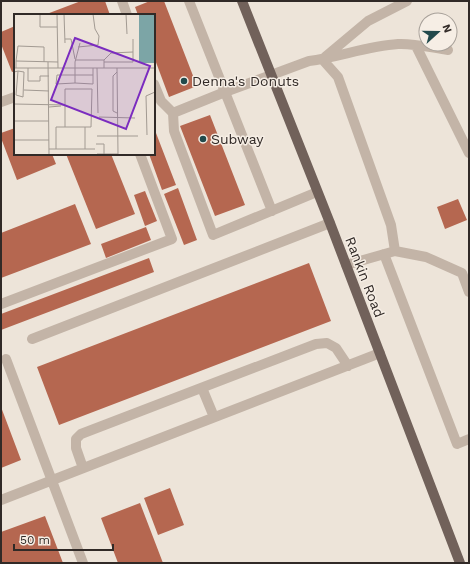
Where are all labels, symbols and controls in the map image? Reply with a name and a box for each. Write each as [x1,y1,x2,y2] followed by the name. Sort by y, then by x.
[418,12,458,52] north arrow
[14,14,155,155] inset map
[439,22,454,35] text: N
[192,73,299,89] place label: Denna's Donuts
[179,76,189,86] marker: Denna's Donuts
[211,131,264,147] place label: Subway
[198,134,208,144] marker: Subway
[342,234,388,320] street label: Rankin Road
[14,526,113,552] scale bar
[20,533,50,547] text: 50 m

